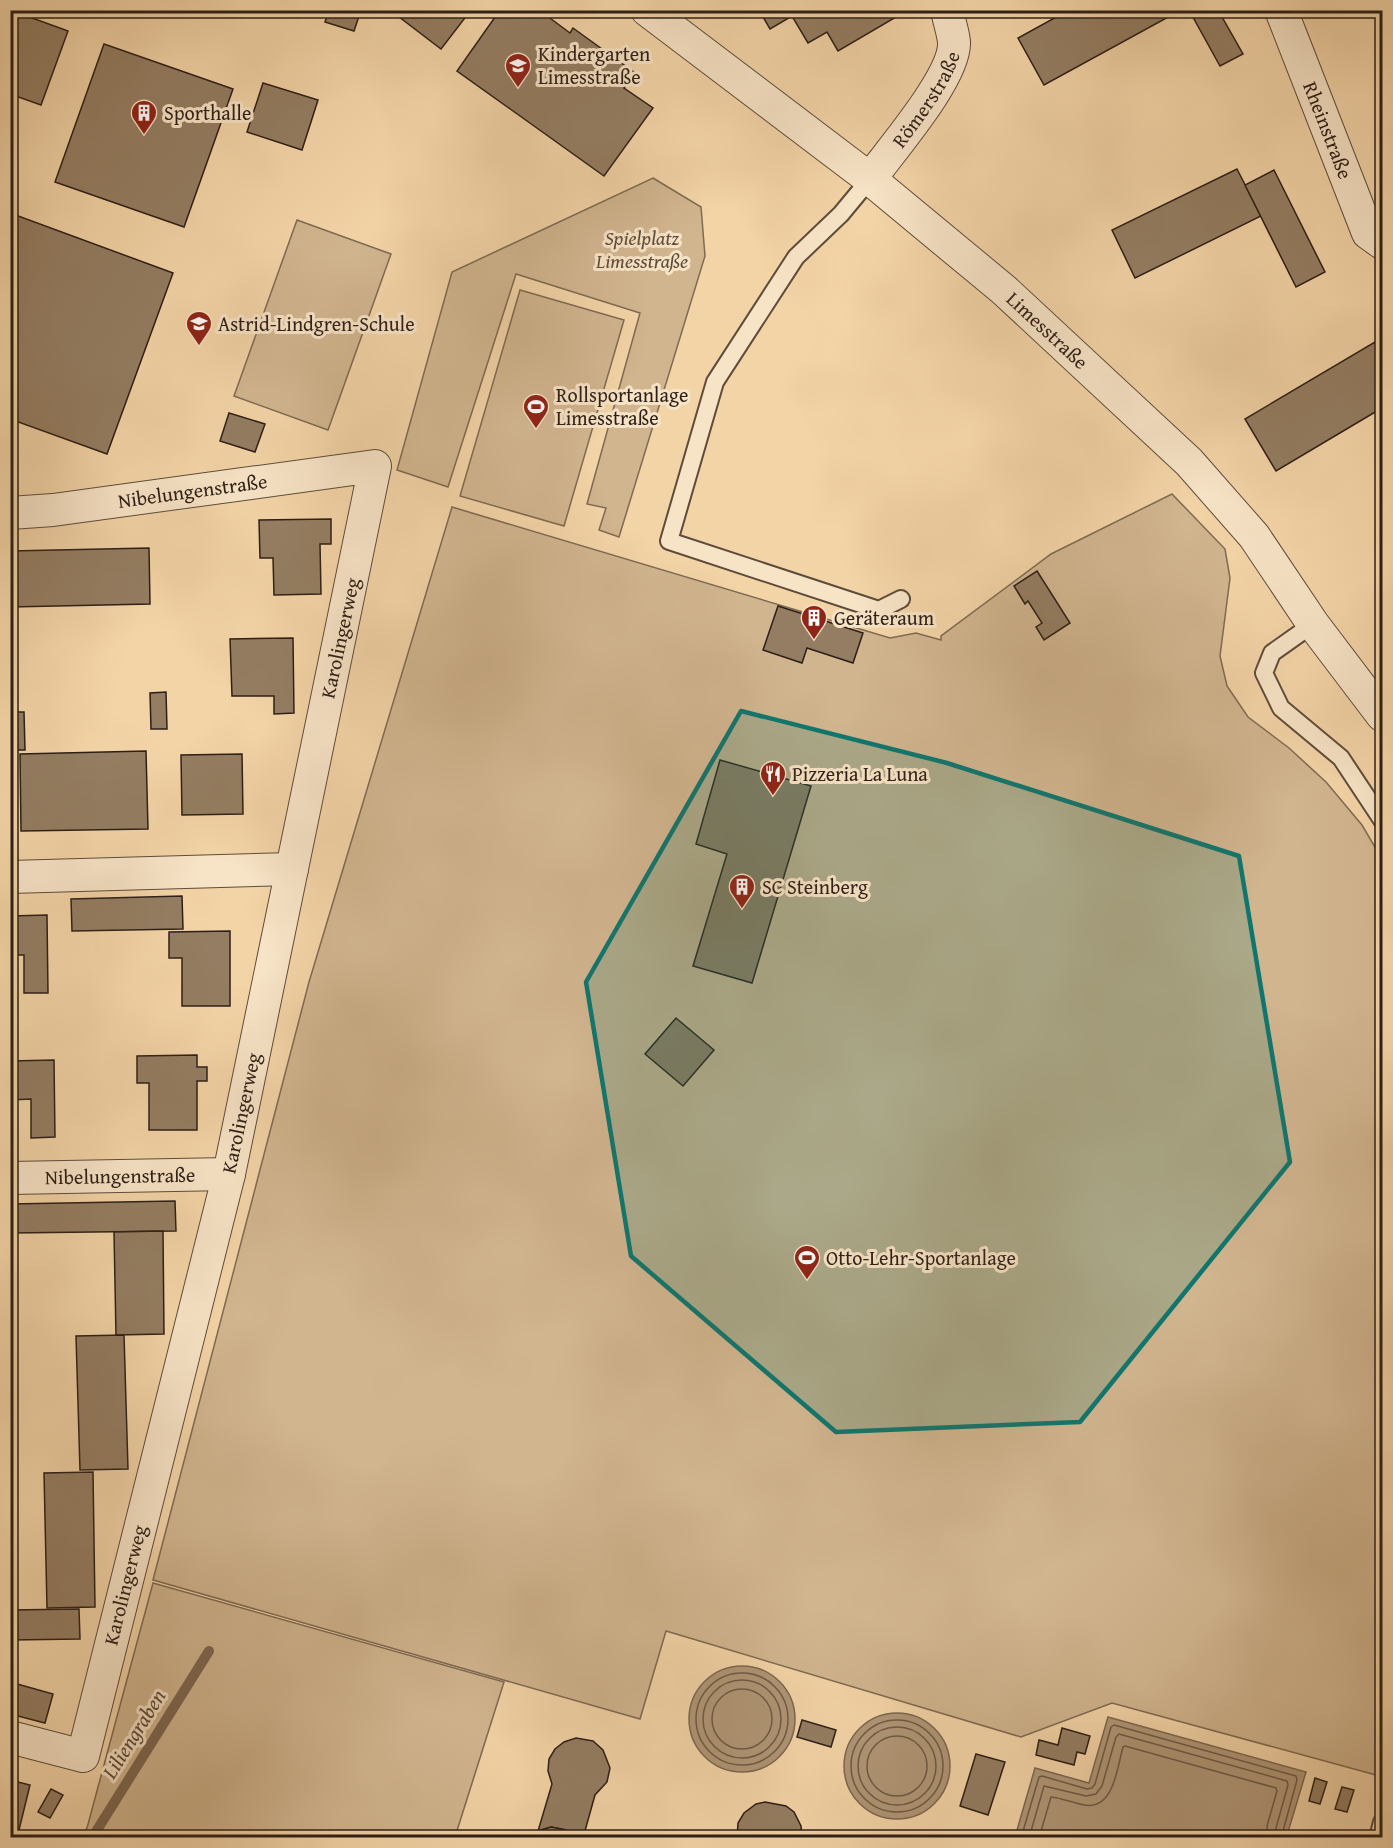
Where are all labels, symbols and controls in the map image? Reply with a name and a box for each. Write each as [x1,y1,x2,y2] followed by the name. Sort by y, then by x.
[538,39,650,91] place label: Kindergarten Limesstraße
[884,48,967,153] street label: Römerstraße
[503,51,533,89] school or university icon: Kindergarten Limesstraße
[1296,77,1361,183] street label: Rheinstraße
[129,98,159,136] building icon: Sporthalle
[164,98,251,127] place label: Sporthalle
[595,223,688,275] park label: Spielplatz Limesstraße
[1000,284,1095,376] street label: Limesstraße
[184,309,214,347] school or university icon: Astrid-Lindgren-Schule
[218,309,415,338] place label: Astrid-Lindgren-Schule
[556,380,688,432] place label: Rollsportanlage Limesstraße
[521,392,551,430] sports icon: Rollsportanlage Limesstraße
[116,466,269,515] street label: Nibelungenstraße
[313,575,366,701] street label: Karolingerweg
[799,603,829,641] building icon: Geräteraum
[834,603,935,632] place label: Geräteraum
[758,759,788,797] restaurant icon: Pizzeria La Luna
[792,759,928,788] place label: Pizzeria La Luna
[727,872,757,910] building icon: SC Steinberg
[762,872,868,901] place label: SC Steinberg
[214,1050,267,1176] street label: Karolingerweg
[45,1160,195,1191] street label: Nibelungenstraße
[792,1243,822,1281] sports icon: Otto-Lehr-Sportanlage
[826,1243,1016,1272] place label: Otto-Lehr-Sportanlage
[96,1522,153,1648] street label: Karolingerweg
[93,1683,173,1785] water label: Liliengraben

